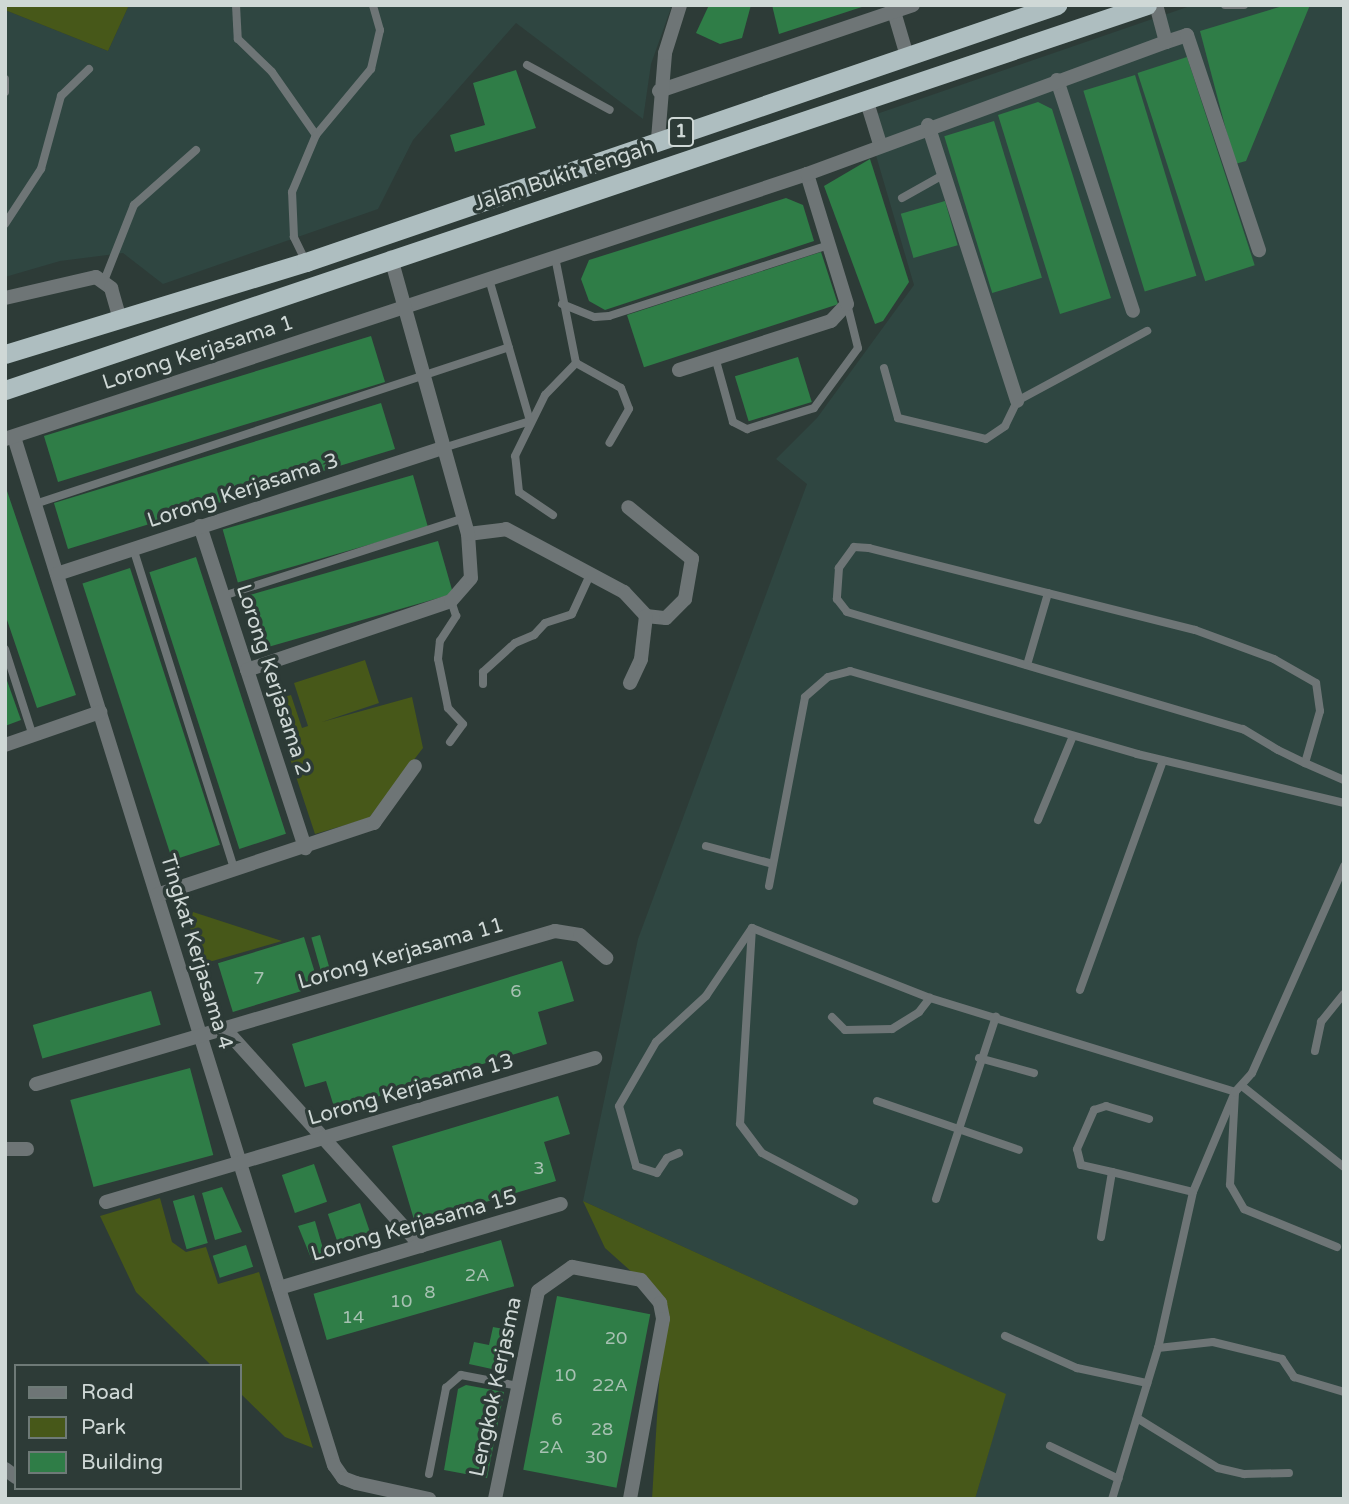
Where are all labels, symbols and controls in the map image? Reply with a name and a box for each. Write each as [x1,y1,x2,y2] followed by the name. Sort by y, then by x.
[667,116,695,148] road number: 1
[471,135,657,217] street label: Jalan Bukit Tengah
[99,310,297,396] street label: Lorong Kerjasama 1
[144,448,342,534] street label: Lorong Kerjasama 3
[230,581,316,779] street label: Lorong Kerjasama 2
[154,851,238,1053] street label: Tingkat Kerjasama 4
[295,913,507,995] street label: Lorong Kerjasama 11
[253,967,265,989] house number: 7
[510,980,522,1002] house number: 6
[305,1049,517,1131] street label: Lorong Kerjasama 13
[533,1157,545,1179] house number: 3
[308,1185,520,1267] street label: Lorong Kerjasama 15
[465,1264,489,1286] house number: 2A
[424,1281,436,1303] house number: 8
[390,1290,412,1312] house number: 10
[465,1295,527,1479] street label: Lengkok Kerjasma
[342,1306,364,1328] house number: 14
[605,1327,627,1349] house number: 20
[14,1364,242,1490] legend
[554,1364,576,1386] house number: 10
[592,1374,628,1396] house number: 22A
[81,1380,134,1405] text: Road
[551,1408,563,1430] house number: 6
[81,1415,126,1440] text: Park
[591,1418,613,1440] house number: 28
[539,1436,563,1458] house number: 2A
[585,1446,607,1468] house number: 30
[81,1450,163,1475] text: Building

